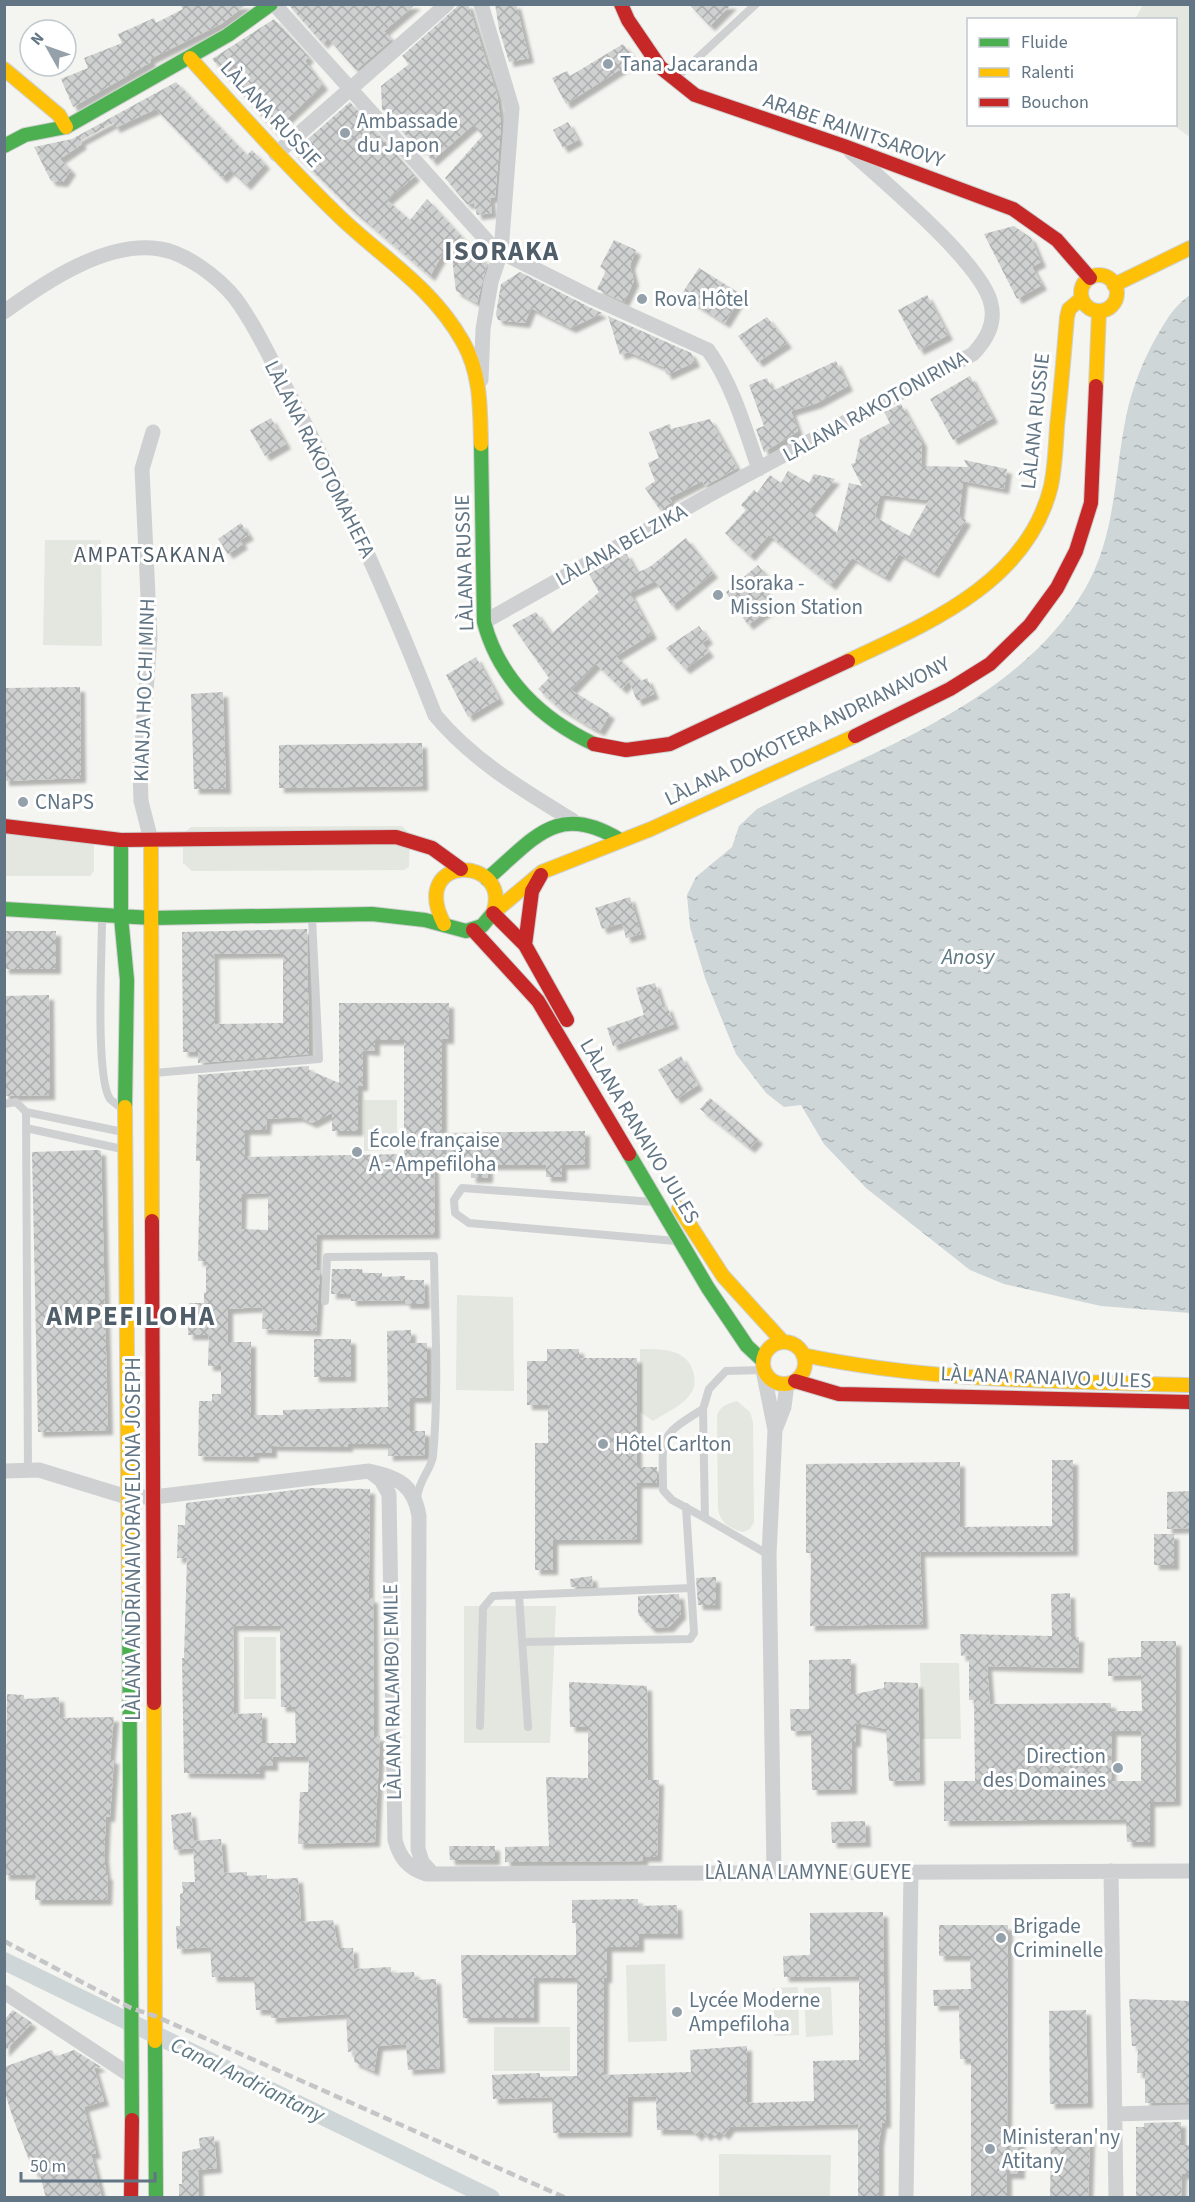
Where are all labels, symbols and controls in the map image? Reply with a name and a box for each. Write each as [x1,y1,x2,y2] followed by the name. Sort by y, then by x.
[18,18,78,78] north arrow
[967,18,1177,126] legend
[25,28,49,50] text: N
[1021,30,1068,55] text: Fluide
[620,49,758,79] place label: Tana Jacaranda
[213,54,329,174] street label: LÀLANA RUSSIE
[601,57,615,71] marker: Tana Jacaranda
[1021,60,1074,85] text: Ralenti
[759,85,950,175] street label: ARABE RAINITSAROVY
[1021,90,1089,115] text: Bouchon
[357,106,458,160] place label: Ambassade du Japon
[338,126,352,140] marker: Ambassade du Japon
[444,232,560,271] district label: ISORAKA
[654,284,749,314] place label: Rova Hôtel
[635,292,649,306] marker: Rova Hôtel
[777,342,973,469] street label: LÀLANA RAKOTONIRINA
[1013,352,1057,490] street label: LÀLANA RUSSIE
[257,355,383,564] street label: LÀLANA RAKOTOMAHEFA
[447,494,481,632] street label: LÀLANA RUSSIE
[550,496,693,594] street label: LÀLANA BELZIKA
[74,539,226,571] district label: AMPATSAKANA
[730,568,863,622] place label: Isoraka - Mission Station
[711,588,725,602] marker: Isoraka - Mission Station
[126,598,162,782] street label: KIANJA HO CHI MINH
[659,648,956,813] street label: LÀLANA DOKOTERA ANDRIANAVONY
[35,787,94,817] place label: CNaPS
[16,795,30,809] marker: CNaPS
[940,941,995,973] water label: Anosy
[573,1033,707,1229] street label: LÀLANA RANAIVO JULES
[369,1125,500,1179] place label: École française A - Ampefiloha
[350,1145,364,1159] marker: École française A - Ampefiloha
[45,1297,216,1336] district label: AMPEFILOHA
[118,1357,148,1721] street label: LÀLANA ANDRIANAIVORAVELONA JOSEPH
[940,1358,1152,1396] street label: LÀLANA RANAIVO JULES
[615,1429,731,1459] place label: Hôtel Carlton
[596,1437,610,1451] marker: Hôtel Carlton
[375,1584,409,1800] street label: LÀLANA RALAMBO EMILE
[983,1741,1106,1795] place label: Direction des Domaines
[1111,1761,1125,1775] marker: Direction des Domaines
[705,1857,911,1887] street label: LÀLANA LAMYNE GUEYE
[1013,1911,1103,1965] place label: Brigade Criminelle
[994,1931,1008,1945] marker: Brigade Criminelle
[689,1985,820,2039] place label: Lycée Moderne Ampefiloha
[670,2005,684,2019] marker: Lycée Moderne Ampefiloha
[165,2029,331,2132] water label: Canal Andriantany
[1002,2122,1120,2176] place label: Ministeran'ny Atitany
[983,2142,997,2156] marker: Ministeran'ny Atitany
[21,2145,154,2183] scale bar
[30,2154,66,2179] text: 50 m

